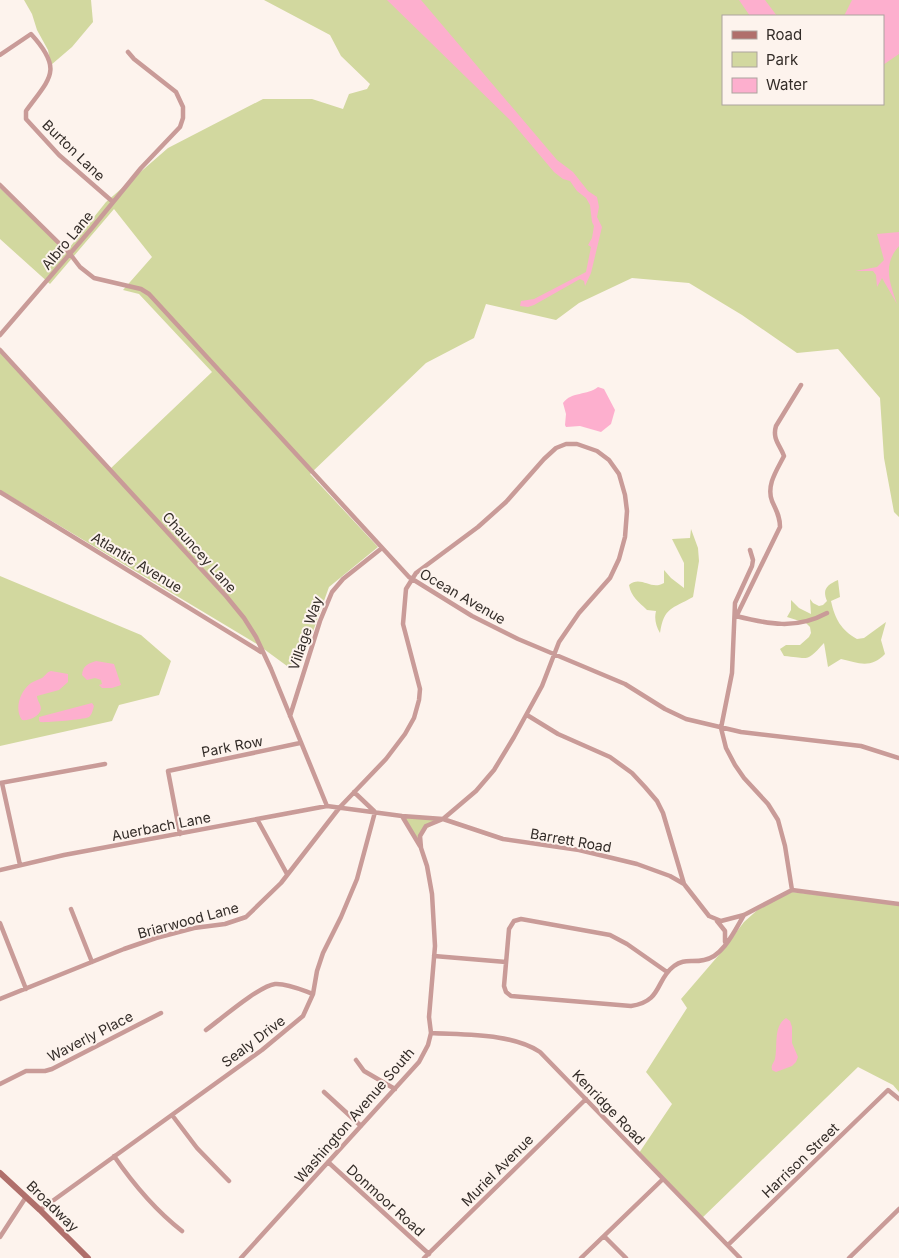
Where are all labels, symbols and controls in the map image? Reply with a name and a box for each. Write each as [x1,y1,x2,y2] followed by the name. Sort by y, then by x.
[722,15,884,105] legend
[766,25,802,44] text: Road
[766,50,799,69] text: Park
[766,75,808,94] text: Water
[39,116,109,184] street label: Burton Lane
[38,207,96,273] street label: Albro Lane
[159,508,241,596] street label: Chauncey Lane
[89,528,185,596] street label: Atlantic Avenue
[417,565,509,627] street label: Ocean Avenue
[284,594,326,672] street label: Village Way
[200,732,264,760] street label: Park Row
[110,808,212,844] street label: Auerbach Lane
[529,824,613,856] street label: Barrett Road
[136,898,240,942] street label: Briarwood Lane
[44,1007,136,1065] street label: Waverly Place
[218,1012,288,1070] street label: Sealy Drive
[291,1044,417,1186] street label: Washington Avenue South
[569,1066,649,1148] street label: Kenridge Road
[758,1119,842,1201] street label: Harrison Street
[458,1131,536,1209] street label: Muriel Avenue
[344,1161,428,1239] street label: Donmoor Road
[23,1177,83,1235] street label: Broadway

